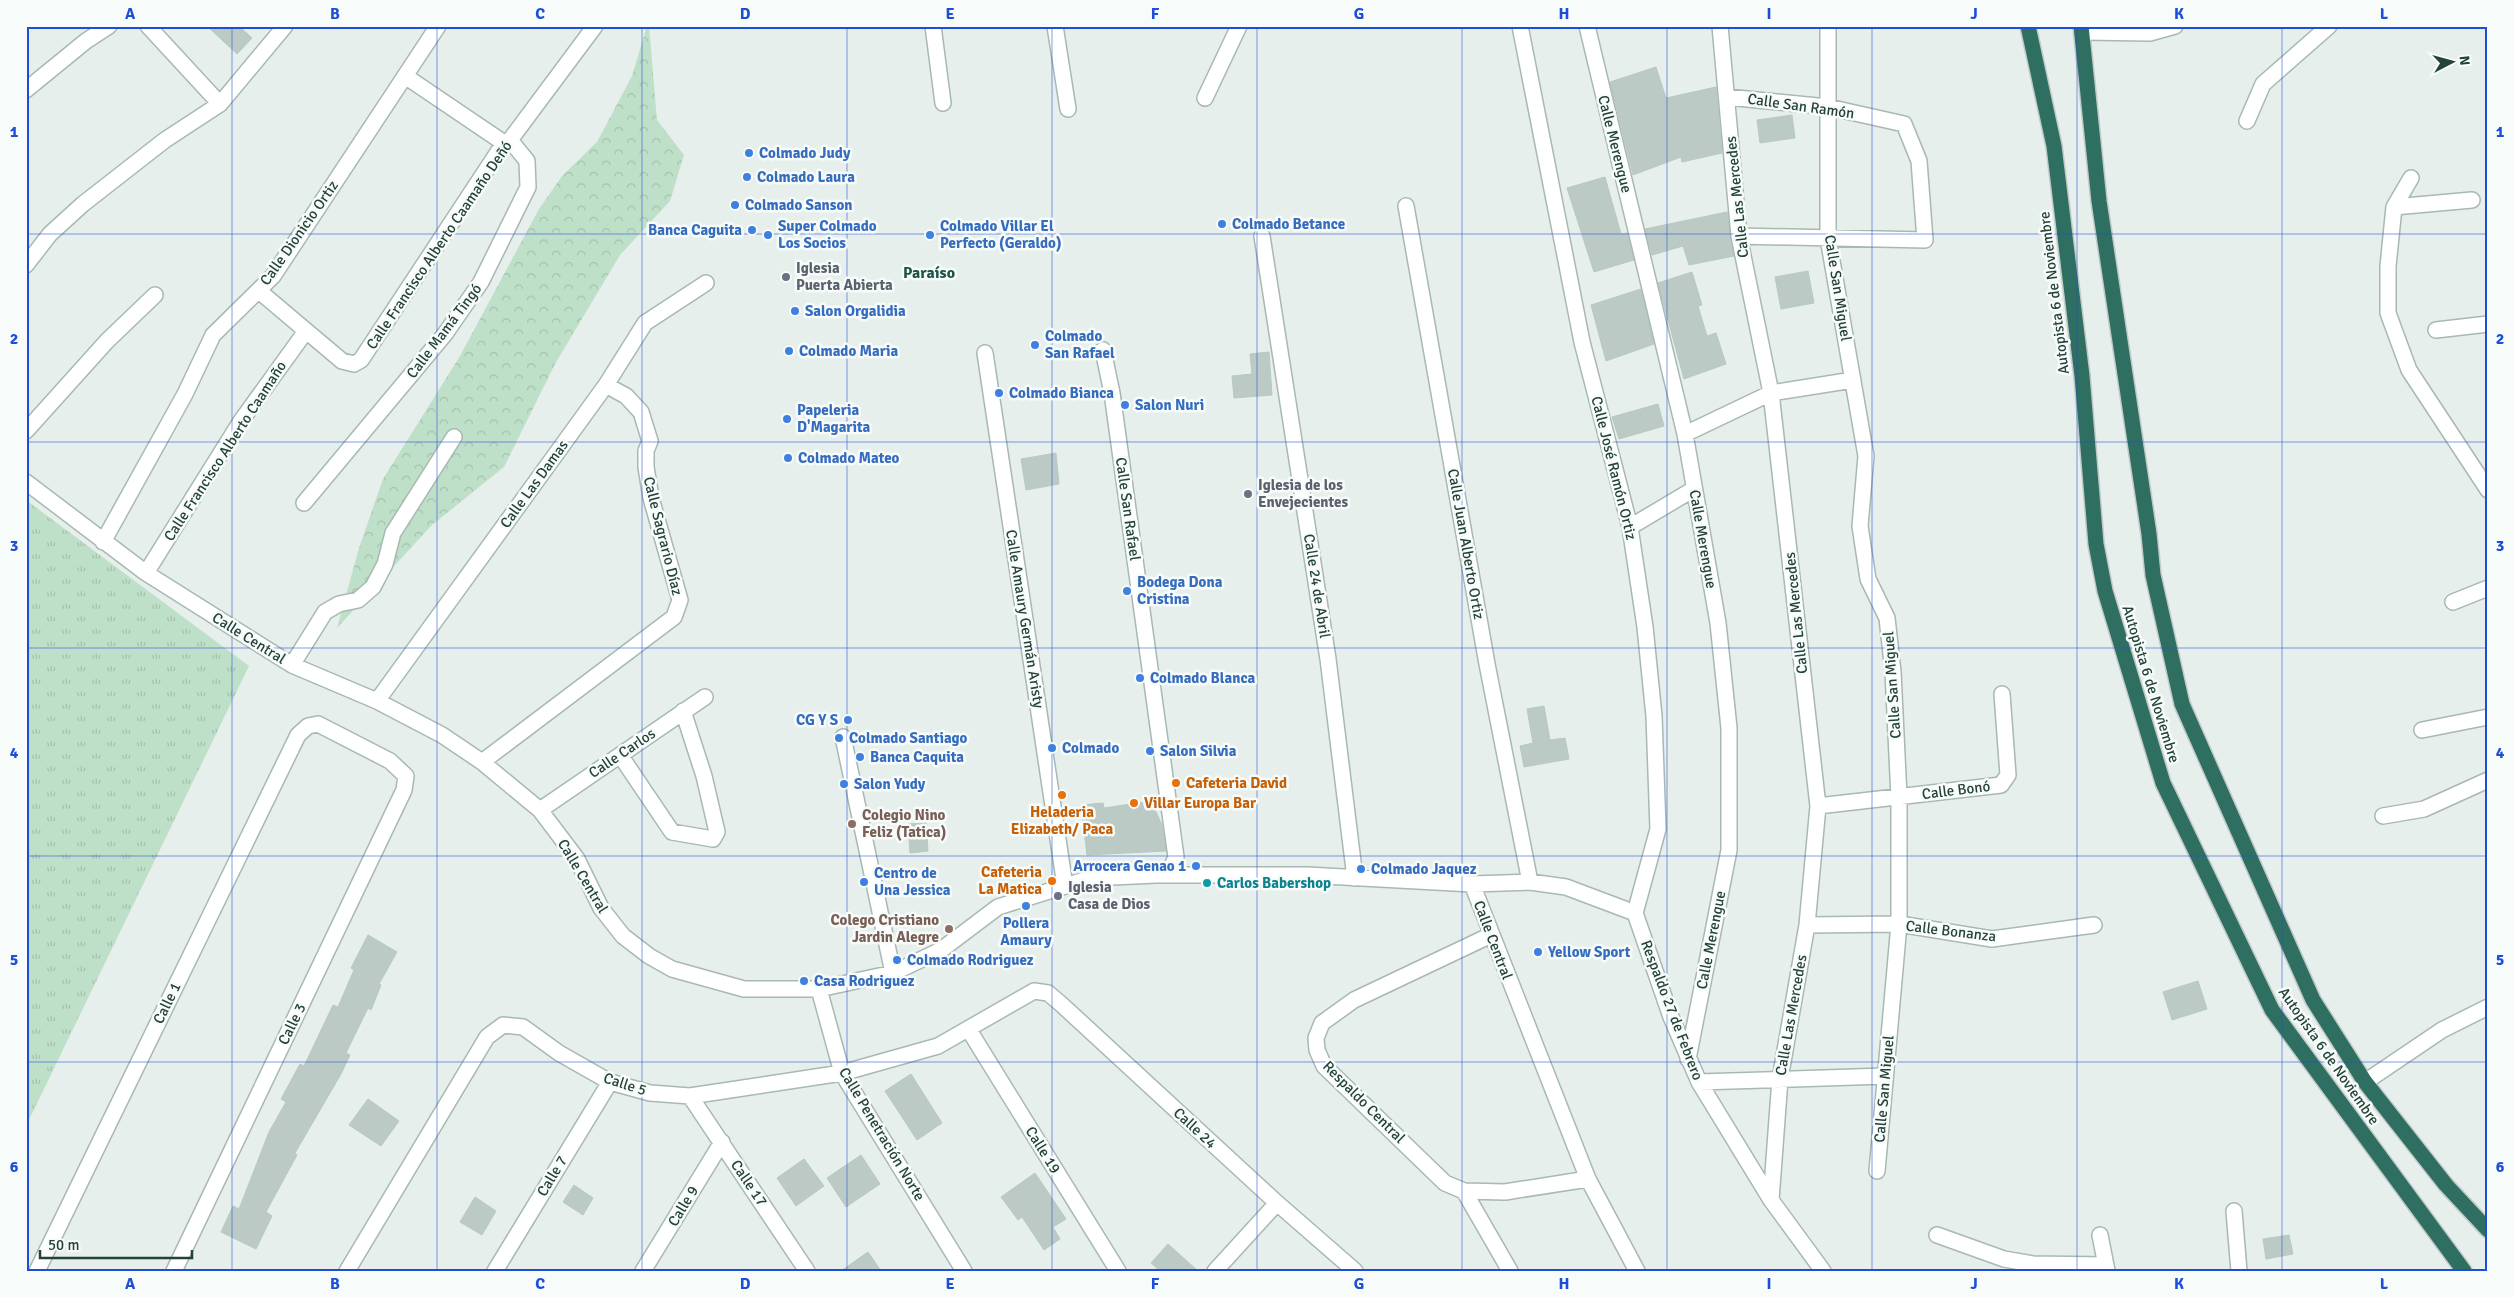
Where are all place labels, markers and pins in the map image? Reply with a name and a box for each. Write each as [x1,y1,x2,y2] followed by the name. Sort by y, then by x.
[759,144,851,162] place label: Colmado Judy
[743,147,755,159] marker: Colmado Judy
[757,168,855,186] place label: Colmado Laura
[741,171,753,183] marker: Colmado Laura
[745,196,852,214] place label: Colmado Sanson
[729,199,741,211] marker: Colmado Sanson
[1232,215,1345,233] place label: Colmado Betance
[778,217,877,252] place label: Super Colmado Los Socios
[940,217,1062,252] place label: Colmado Villar El Perfecto (Geraldo)
[1216,218,1228,230] marker: Colmado Betance
[648,221,742,239] place label: Banca Caguita
[746,224,758,236] marker: Banca Caguita
[762,229,774,241] marker: Super Colmado Los Socios
[924,229,936,241] marker: Colmado Villar El Perfecto (Geraldo)
[796,259,893,294] place label: Iglesia Puerta Abierta
[780,271,792,283] marker: Iglesia Puerta Abierta
[805,302,906,320] place label: Salon Orgalidia
[789,305,801,317] marker: Salon Orgalidia
[1045,327,1115,362] place label: Colmado San Rafael
[1029,339,1041,351] marker: Colmado San Rafael
[799,342,898,360] place label: Colmado Maria
[783,345,795,357] marker: Colmado Maria
[1009,384,1114,402] place label: Colmado Bianca
[993,387,1005,399] marker: Colmado Bianca
[1135,396,1204,414] place label: Salon Nuri
[1119,399,1131,411] marker: Salon Nuri
[797,401,871,436] place label: Papeleria D'Magarita
[781,413,793,425] marker: Papeleria D'Magarita
[798,449,900,467] place label: Colmado Mateo
[782,452,794,464] marker: Colmado Mateo
[1258,476,1349,511] place label: Iglesia de los Envejecientes
[1242,488,1254,500] marker: Iglesia de los Envejecientes
[1137,573,1223,608] place label: Bodega Dona Cristina
[1121,585,1133,597] marker: Bodega Dona Cristina
[1150,669,1256,687] place label: Colmado Blanca
[1134,672,1146,684] marker: Colmado Blanca
[796,711,838,729] place label: CG Y S
[842,714,854,726] marker: CG Y S
[849,729,968,747] place label: Colmado Santiago
[833,732,845,744] marker: Colmado Santiago
[1062,739,1119,757] place label: Colmado
[1046,742,1058,754] marker: Colmado
[1160,742,1237,760] place label: Salon Silvia
[1144,745,1156,757] marker: Salon Silvia
[870,748,964,766] place label: Banca Caquita
[854,751,866,763] marker: Banca Caquita
[1186,774,1287,792] place label: Cafeteria David
[854,775,926,793] place label: Salon Yudy
[1170,777,1182,789] marker: Cafeteria David
[838,778,850,790] marker: Salon Yudy
[1056,789,1068,801] marker: Heladeria Elizabeth/ Paca
[1144,794,1256,812] place label: Villar Europa Bar
[1128,797,1140,809] marker: Villar Europa Bar
[1011,803,1113,838] place label: Heladeria Elizabeth/ Paca
[862,806,946,841] place label: Colegio Nino Feliz (Tatica)
[846,818,858,830] marker: Colegio Nino Feliz (Tatica)
[1073,857,1186,875] place label: Arrocera Genao 1
[1190,860,1202,872] marker: Arrocera Genao 1
[1371,860,1477,878] place label: Colmado Jaquez
[978,863,1042,898] place label: Cafeteria La Matica
[1355,863,1367,875] marker: Colmado Jaquez
[874,864,951,899] place label: Centro de Una Jessica
[1217,874,1331,892] place label: Carlos Babershop
[1046,875,1058,887] marker: Cafeteria La Matica
[858,876,870,888] marker: Centro de Una Jessica
[1201,877,1213,889] marker: Carlos Babershop
[1068,878,1151,913] place label: Iglesia Casa de Dios
[1052,890,1064,902] marker: Iglesia Casa de Dios
[1020,900,1032,912] marker: Pollera Amaury
[831,911,939,946] place label: Colego Cristiano Jardin Alegre
[1000,914,1052,949] place label: Pollera Amaury
[943,923,955,935] marker: Colego Cristiano Jardin Alegre
[1547,943,1631,961] place label: Yellow Sport
[1532,946,1544,958] marker: Yellow Sport
[907,951,1034,969] place label: Colmado Rodriguez
[891,954,903,966] marker: Colmado Rodriguez
[814,972,915,990] place label: Casa Rodriguez
[798,975,810,987] marker: Casa Rodriguez

